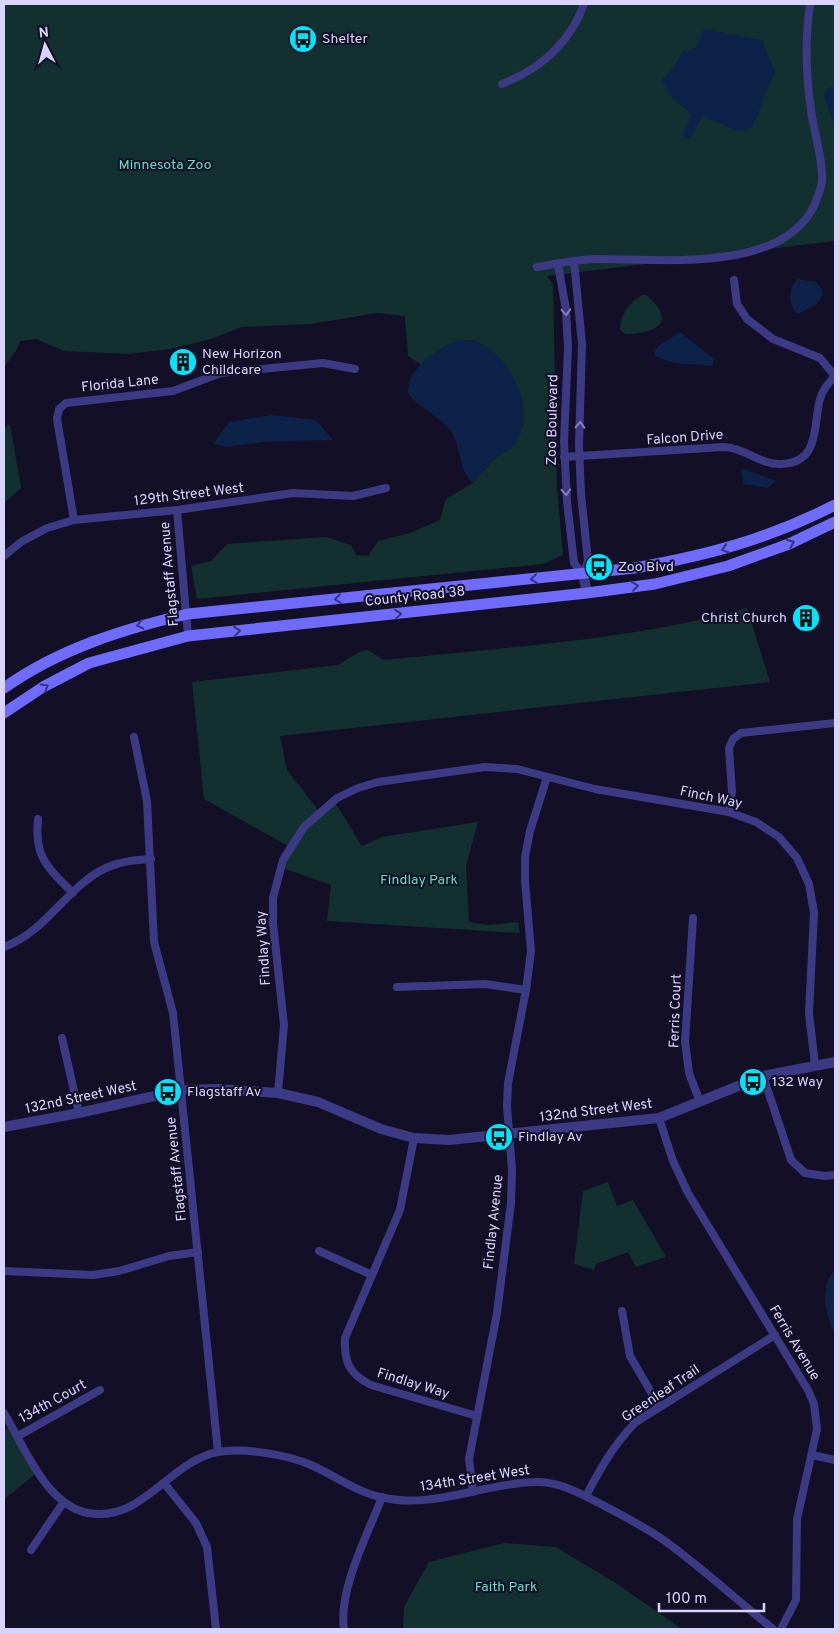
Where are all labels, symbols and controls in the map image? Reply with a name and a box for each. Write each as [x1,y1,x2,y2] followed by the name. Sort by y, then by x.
[20,20,70,70] north arrow
[288,24,318,54] bus stop icon: Shelter
[38,25,50,43] text: N
[322,31,369,48] place label: Shelter
[119,157,212,174] park label: Minnesota Zoo
[560,308,571,316] one-way arrow
[202,346,282,379] place label: New Horizon Childcare
[168,347,198,377] building icon: New Horizon Childcare
[80,371,160,397] street label: Florida Lane
[544,374,562,466] street label: Zoo Boulevard
[574,421,585,429] one-way arrow
[646,427,724,449] street label: Falcon Drive
[133,480,245,510] street label: 129th Street West
[561,488,572,496] one-way arrow
[157,521,183,627] street label: Flagstaff Avenue
[786,538,795,549] one-way arrow
[721,543,730,554] one-way arrow
[584,552,614,582] bus stop icon: Zoo Blvd
[618,559,674,576] place label: Zoo Blvd
[530,573,538,584] one-way arrow
[631,582,640,592] one-way arrow
[364,583,466,611] street label: County Road 38
[333,593,341,604] one-way arrow
[791,603,821,633] building icon: Christ Church
[395,609,403,620] one-way arrow
[701,610,787,627] place label: Christ Church
[136,619,145,630] one-way arrow
[233,626,241,637] one-way arrow
[39,683,48,693] one-way arrow
[678,783,744,813] street label: Finch Way
[380,872,458,889] park label: Findlay Park
[253,910,275,986] street label: Findlay Way
[666,973,686,1049] street label: Ferris Court
[738,1067,768,1097] bus stop icon: 132 Way
[772,1074,823,1091] place label: 132 Way
[153,1077,183,1107] bus stop icon: Flagstaff Av
[24,1078,138,1118] street label: 132nd Street West
[187,1084,261,1101] place label: Flagstaff Av
[539,1096,653,1126] street label: 132nd Street West
[163,1116,191,1222] street label: Flagstaff Avenue
[484,1122,514,1152] bus stop icon: Findlay Av
[518,1129,583,1146] place label: Findlay Av
[481,1174,507,1270] street label: Findlay Avenue
[765,1302,823,1384] street label: Ferris Avenue
[619,1362,703,1426] street label: Greenleaf Trail
[375,1365,451,1403] street label: Findlay Way
[16,1377,90,1427] street label: 134th Court
[419,1462,531,1496] street label: 134th Street West
[475,1579,537,1596] park label: Faith Park
[659,1580,764,1612] scale bar
[666,1590,707,1609] text: 100 m

